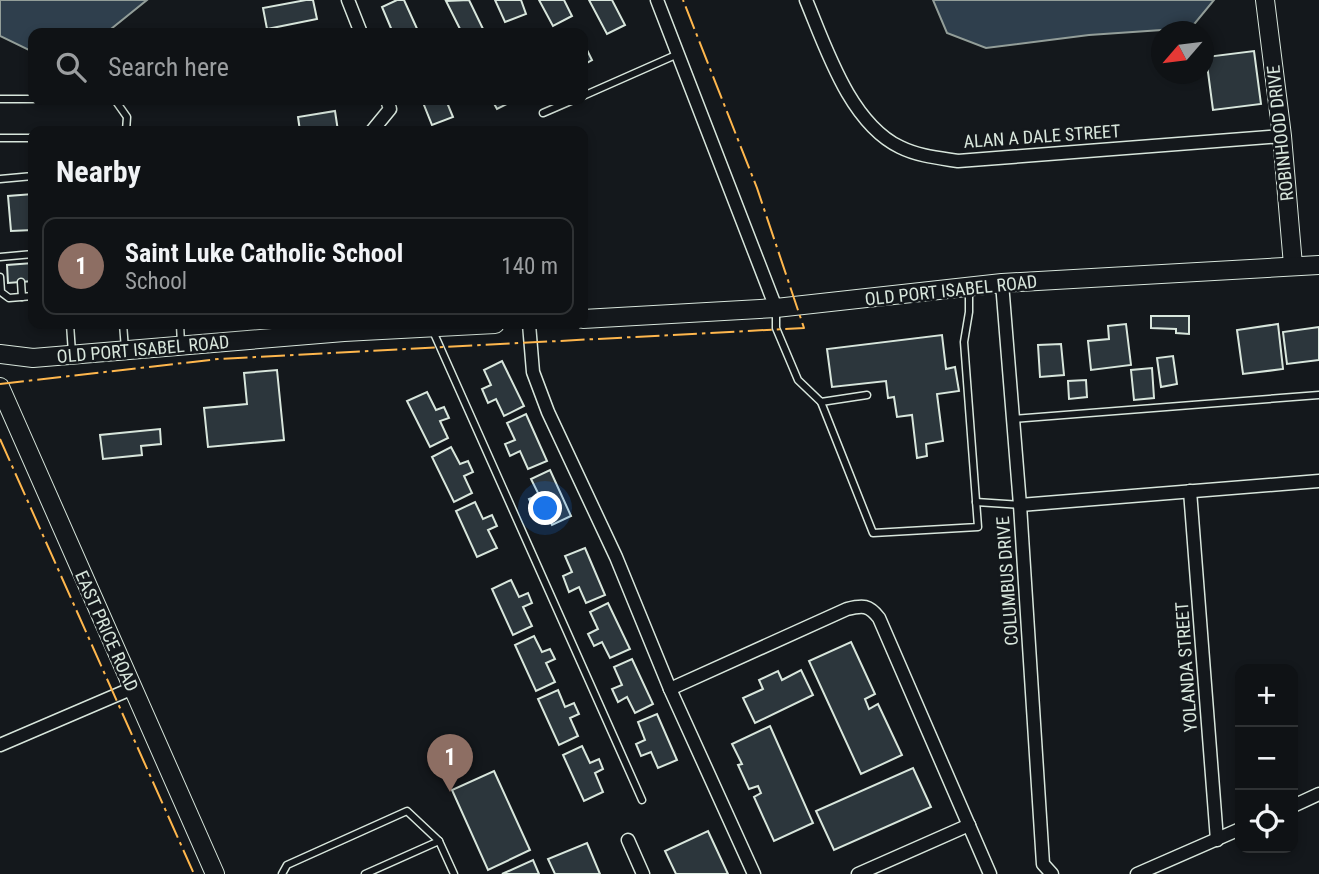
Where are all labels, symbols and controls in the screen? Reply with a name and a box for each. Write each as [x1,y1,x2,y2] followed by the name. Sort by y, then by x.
[1151,21,1214,84] north arrow
[28,28,588,105] search box
[52,48,90,86] icon: search
[108,52,229,82] text: Search here
[1262,64,1298,202] street label: ROBINHOOD DRIVE
[963,120,1121,152] street label: ALAN A DALE STREET
[56,154,141,189] text: Nearby
[125,238,403,268] text: Saint Luke Catholic School
[75,253,87,280] text: 1
[501,253,558,280] text: 140 m
[125,268,187,295] text: School
[864,271,1038,309] street label: OLD PORT ISABEL ROAD
[56,331,230,367] street label: OLD PORT ISABEL ROAD
[528,491,562,525] your location
[992,516,1022,646] street label: COLUMBUS DRIVE
[71,567,143,695] street label: EAST PRICE ROAD
[1171,601,1201,733] street label: YOLANDA STREET
[1235,664,1298,853] map controls
[1235,664,1298,727] button: +
[1235,727,1298,790] button: −
[427,734,473,792] pin: 1
[1235,790,1298,853] button: locate

